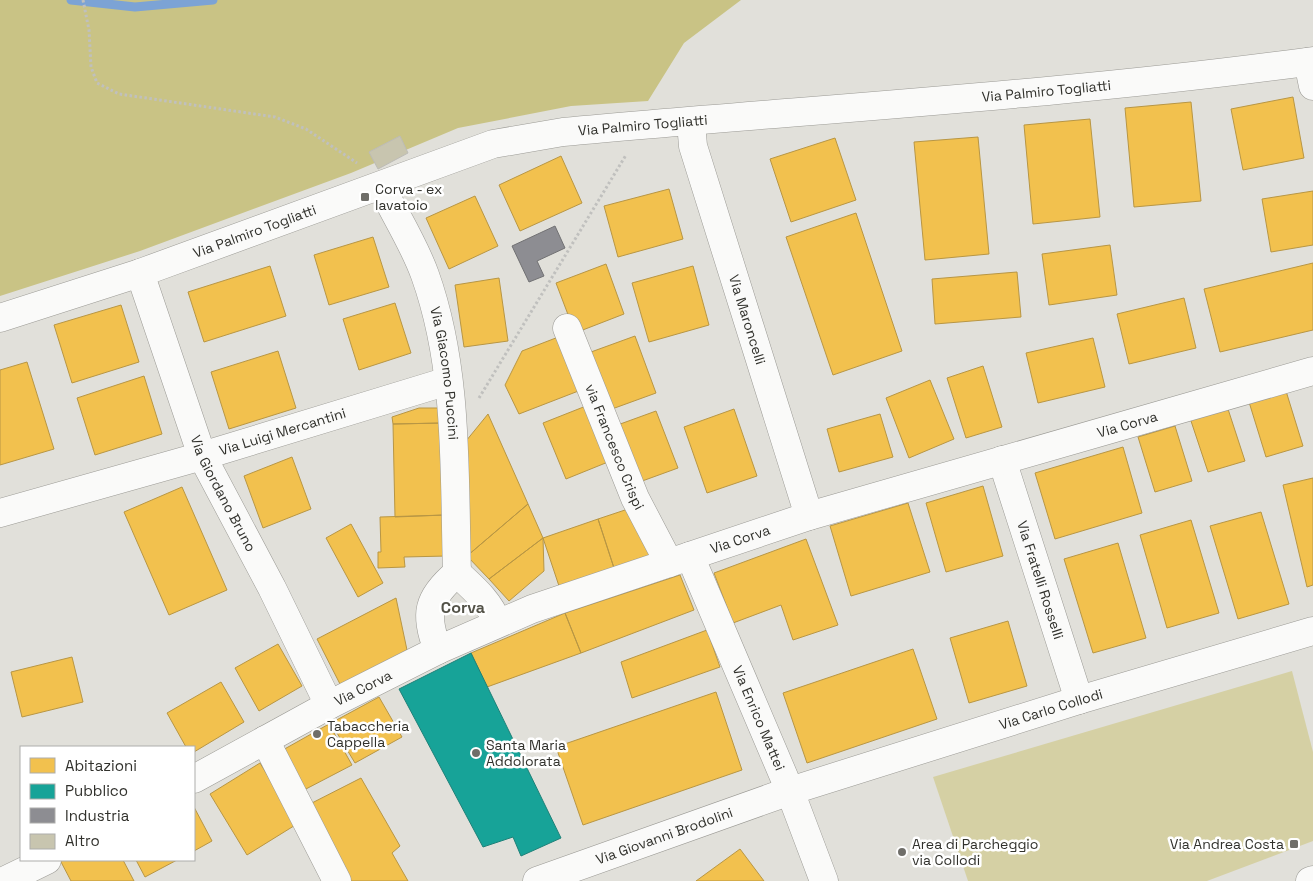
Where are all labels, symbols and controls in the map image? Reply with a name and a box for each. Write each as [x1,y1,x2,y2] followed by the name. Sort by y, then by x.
[981,76,1112,106] street label: Via Palmiro Togliatti
[577,111,708,140] street label: Via Palmiro Togliatti
[375,180,442,214] place label: Corva - ex lavatoio
[359,191,371,203] marker: Corva - ex lavatoio
[190,200,319,262] street label: Via Palmiro Togliatti
[725,272,770,367] street label: Via Maroncelli
[426,304,463,441] street label: Via Giacomo Puccini
[581,381,649,513] street label: via Francesco Crispi
[217,404,348,459] street label: Via Luigi Mercantini
[1095,407,1160,442] street label: Via Corva
[187,433,260,555] street label: Via Giordano Bruno
[1013,519,1068,641] street label: Via Fratelli Rosselli
[708,521,772,558] street label: Via Corva
[441,597,485,618] district label: Corva
[729,663,789,773] street label: Via Enrico Mattei
[331,666,395,710] street label: Via Corva
[997,685,1105,734] street label: Via Carlo Collodi
[327,717,409,751] place label: Tabaccheria Cappella
[311,728,323,740] marker: Tabaccheria Cappella
[486,736,566,770] place label: Santa Maria Addolorata
[20,746,195,861] legend
[470,747,482,759] marker: Santa Maria Addolorata
[65,756,137,775] text: Abitazioni
[65,781,128,800] text: Pubblico
[593,803,735,868] street label: Via Giovanni Brodolini
[65,806,130,825] text: Industria
[65,831,100,850] text: Altro
[912,835,1038,869] place label: Area di Parcheggio via Collodi
[1170,835,1284,853] place label: Via Andrea Costa
[1288,838,1300,850] marker: Via Andrea Costa
[896,846,908,858] marker: Area di Parcheggio via Collodi

